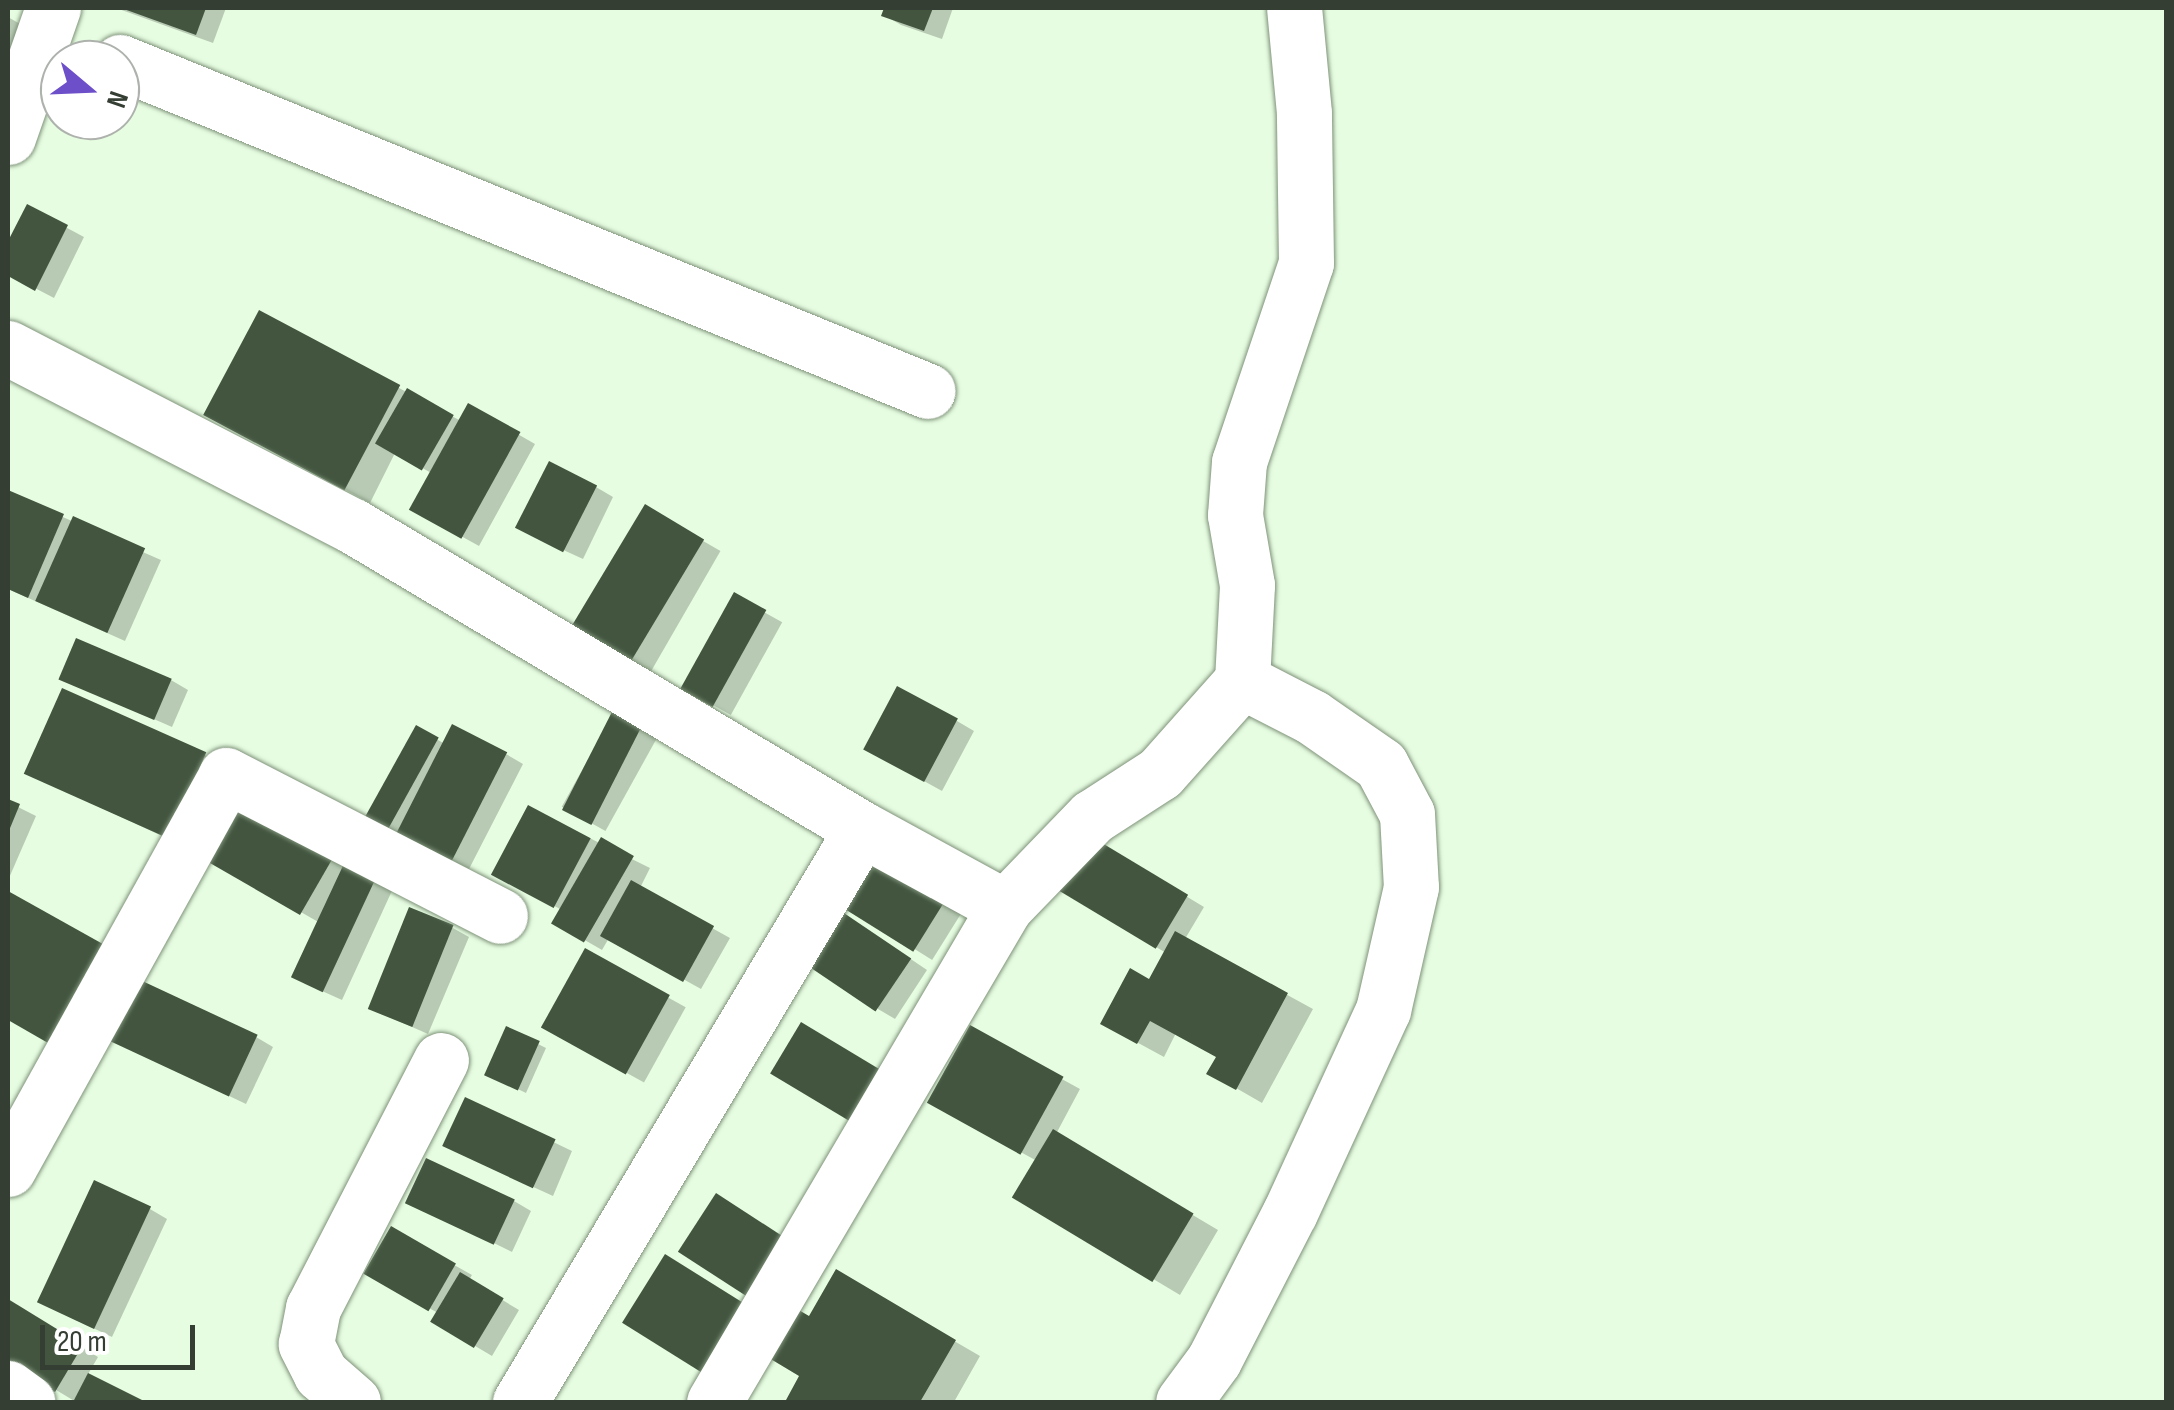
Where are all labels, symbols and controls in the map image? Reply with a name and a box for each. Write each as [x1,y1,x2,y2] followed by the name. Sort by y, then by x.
[40,40,140,140] north arrow
[99,87,135,112] text: N
[45,1305,200,1367] scale bar
[57,1324,107,1360] text: 20 m

